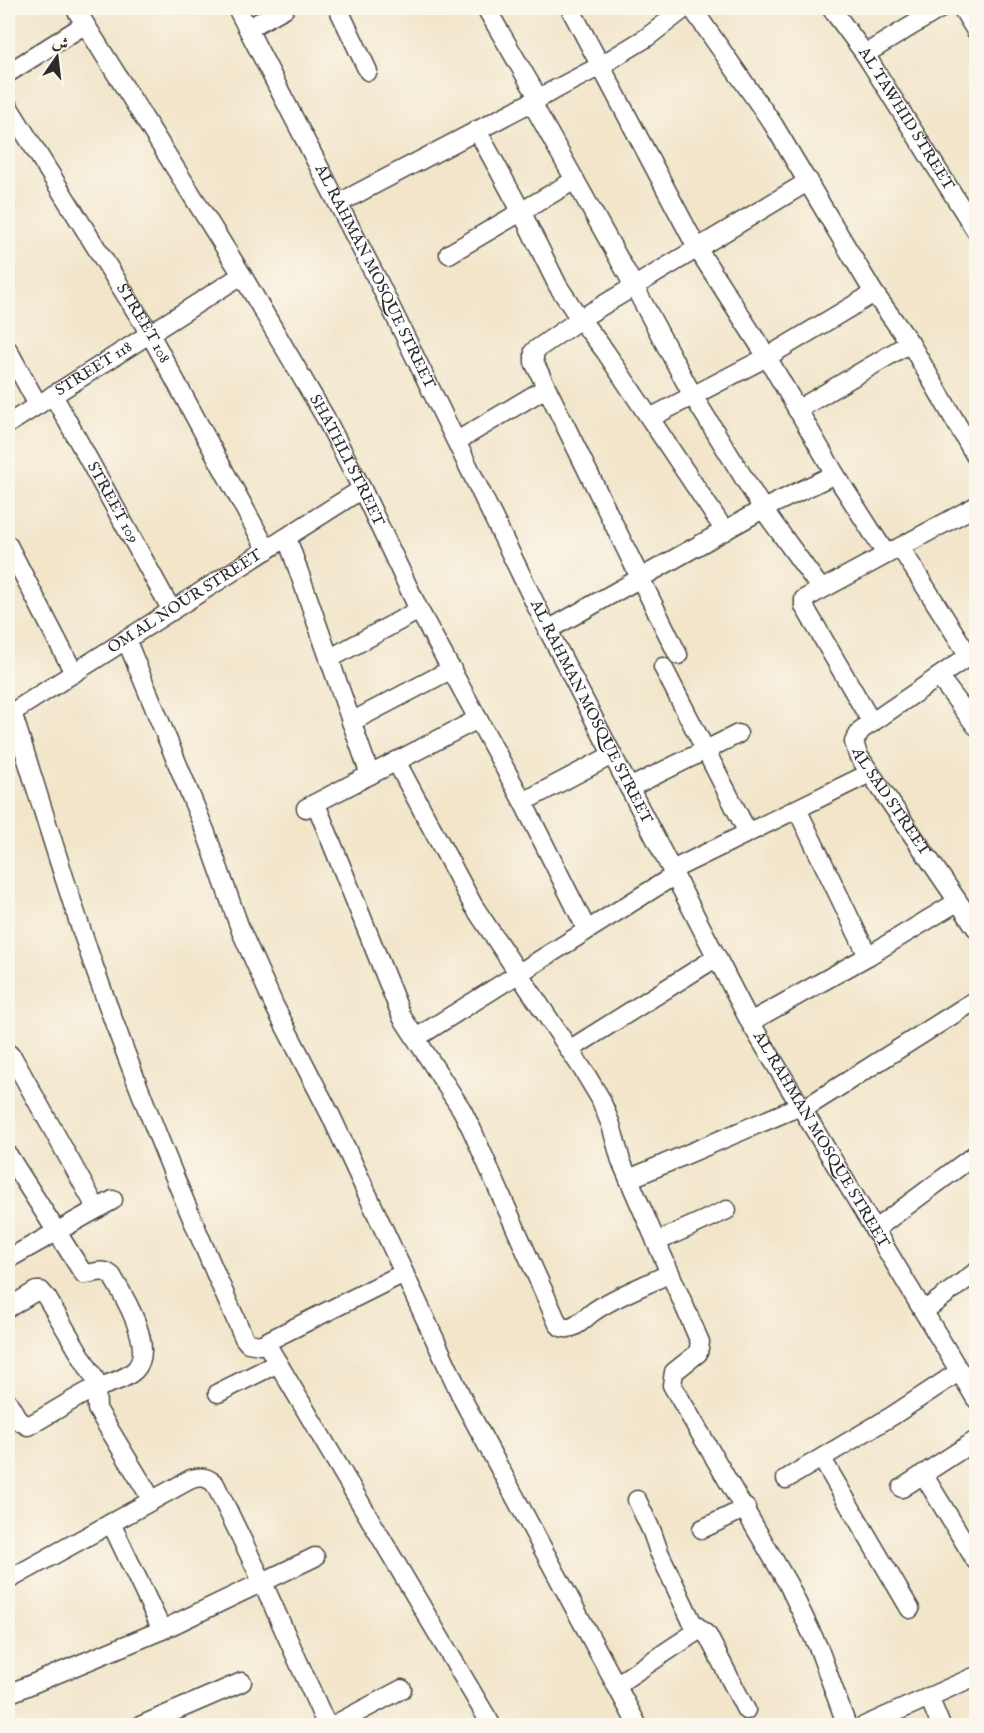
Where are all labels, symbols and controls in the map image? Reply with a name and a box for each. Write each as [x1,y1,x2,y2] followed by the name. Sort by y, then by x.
[27,27,87,87] north arrow
[50,33,70,56] text: ش
[853,43,958,195] street label: AL TAWHID STREET
[309,160,439,393] street label: AL RAHMAN MOSQUE STREET
[111,280,174,367] street label: STREET 108
[52,337,136,401] street label: STREET 118
[304,391,388,530] street label: SHATHLI STREET
[82,458,143,547] street label: STREET 109
[104,545,266,659] street label: OM AL NOUR STREET
[525,596,656,828] street label: AL RAHMAN MOSQUE STREET
[846,745,934,860] street label: AL SAD STREET
[748,1027,893,1252] street label: AL RAHMAN MOSQUE STREET

